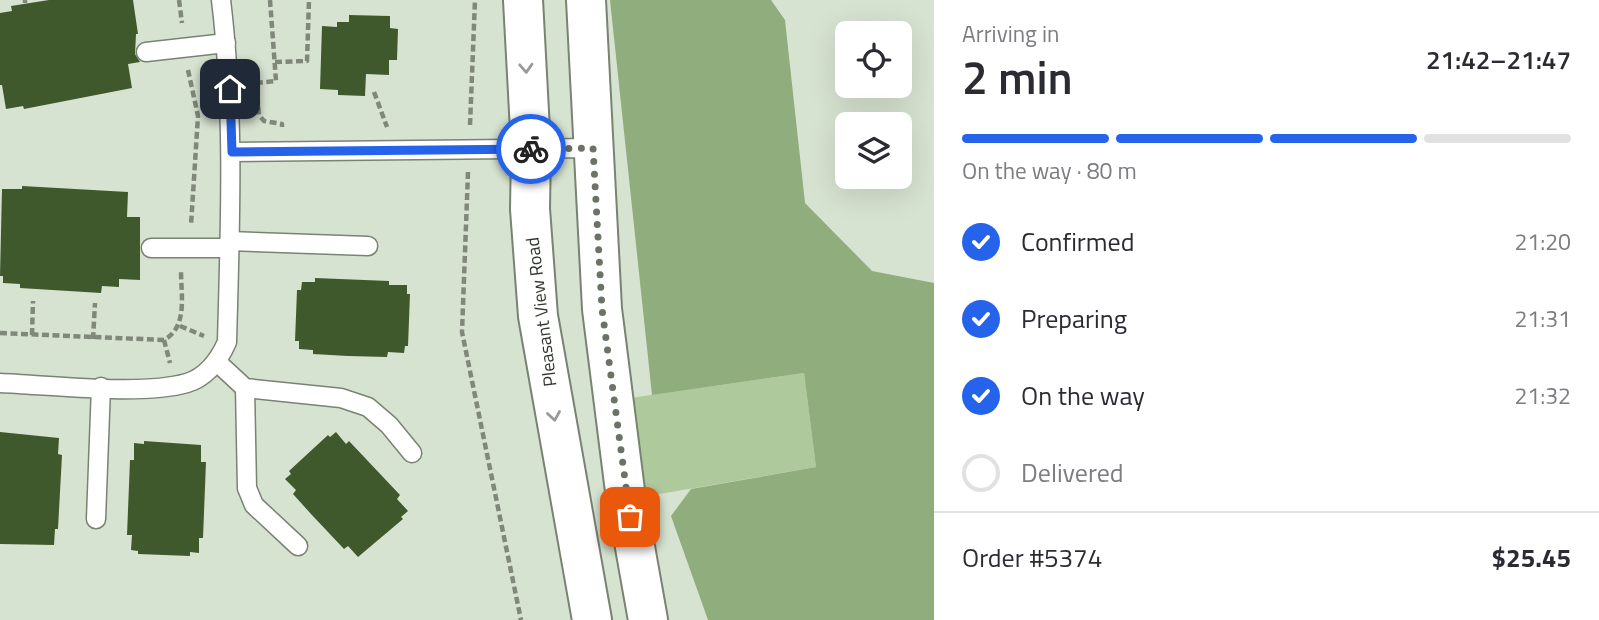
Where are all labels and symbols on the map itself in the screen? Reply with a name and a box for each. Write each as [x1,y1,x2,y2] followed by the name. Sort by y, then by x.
[200,59,260,119] pin
[519,63,534,74] one-way arrow
[496,114,566,184] courier
[518,236,564,388] street label: Pleasant View Road
[546,411,561,422] one-way arrow
[600,487,660,547] pin

